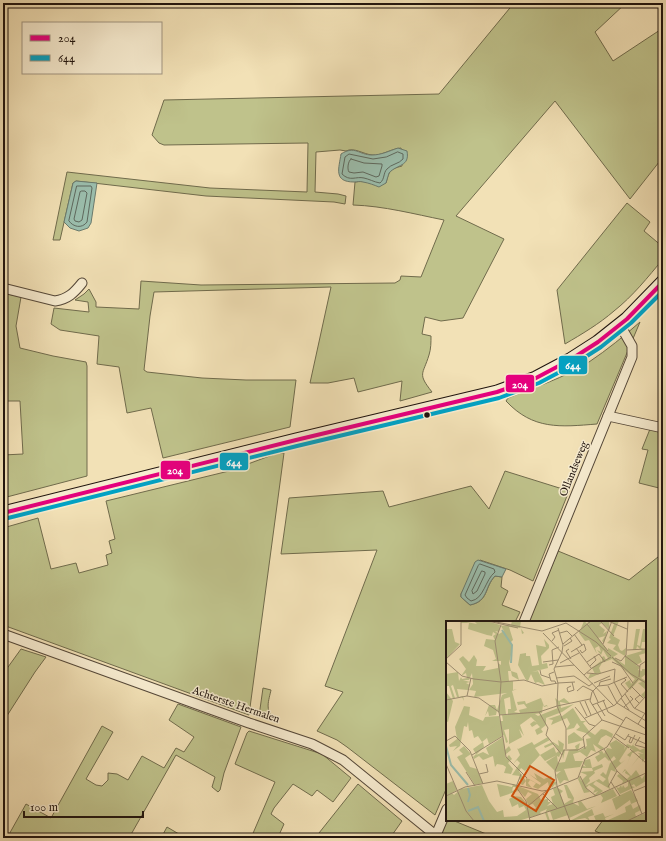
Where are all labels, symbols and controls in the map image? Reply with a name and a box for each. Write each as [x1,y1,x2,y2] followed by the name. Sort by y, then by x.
[22,22,162,74] legend
[58,31,76,46] text: 204
[58,51,75,66] text: 644
[558,355,588,375] line badge: 644
[565,359,581,373] text: 644
[505,374,535,393] line badge: 204
[512,378,529,392] text: 204
[422,410,432,420] unlabelled marker
[557,438,592,499] street label: Ollandseweg
[219,452,249,471] line badge: 644
[226,456,242,470] text: 644
[160,460,191,480] line badge: 204
[167,464,184,478] text: 204
[446,621,646,821] inset map
[190,683,282,727] street label: Achterste Hermalen
[24,793,143,819] scale bar
[30,800,58,815] text: 100 m

